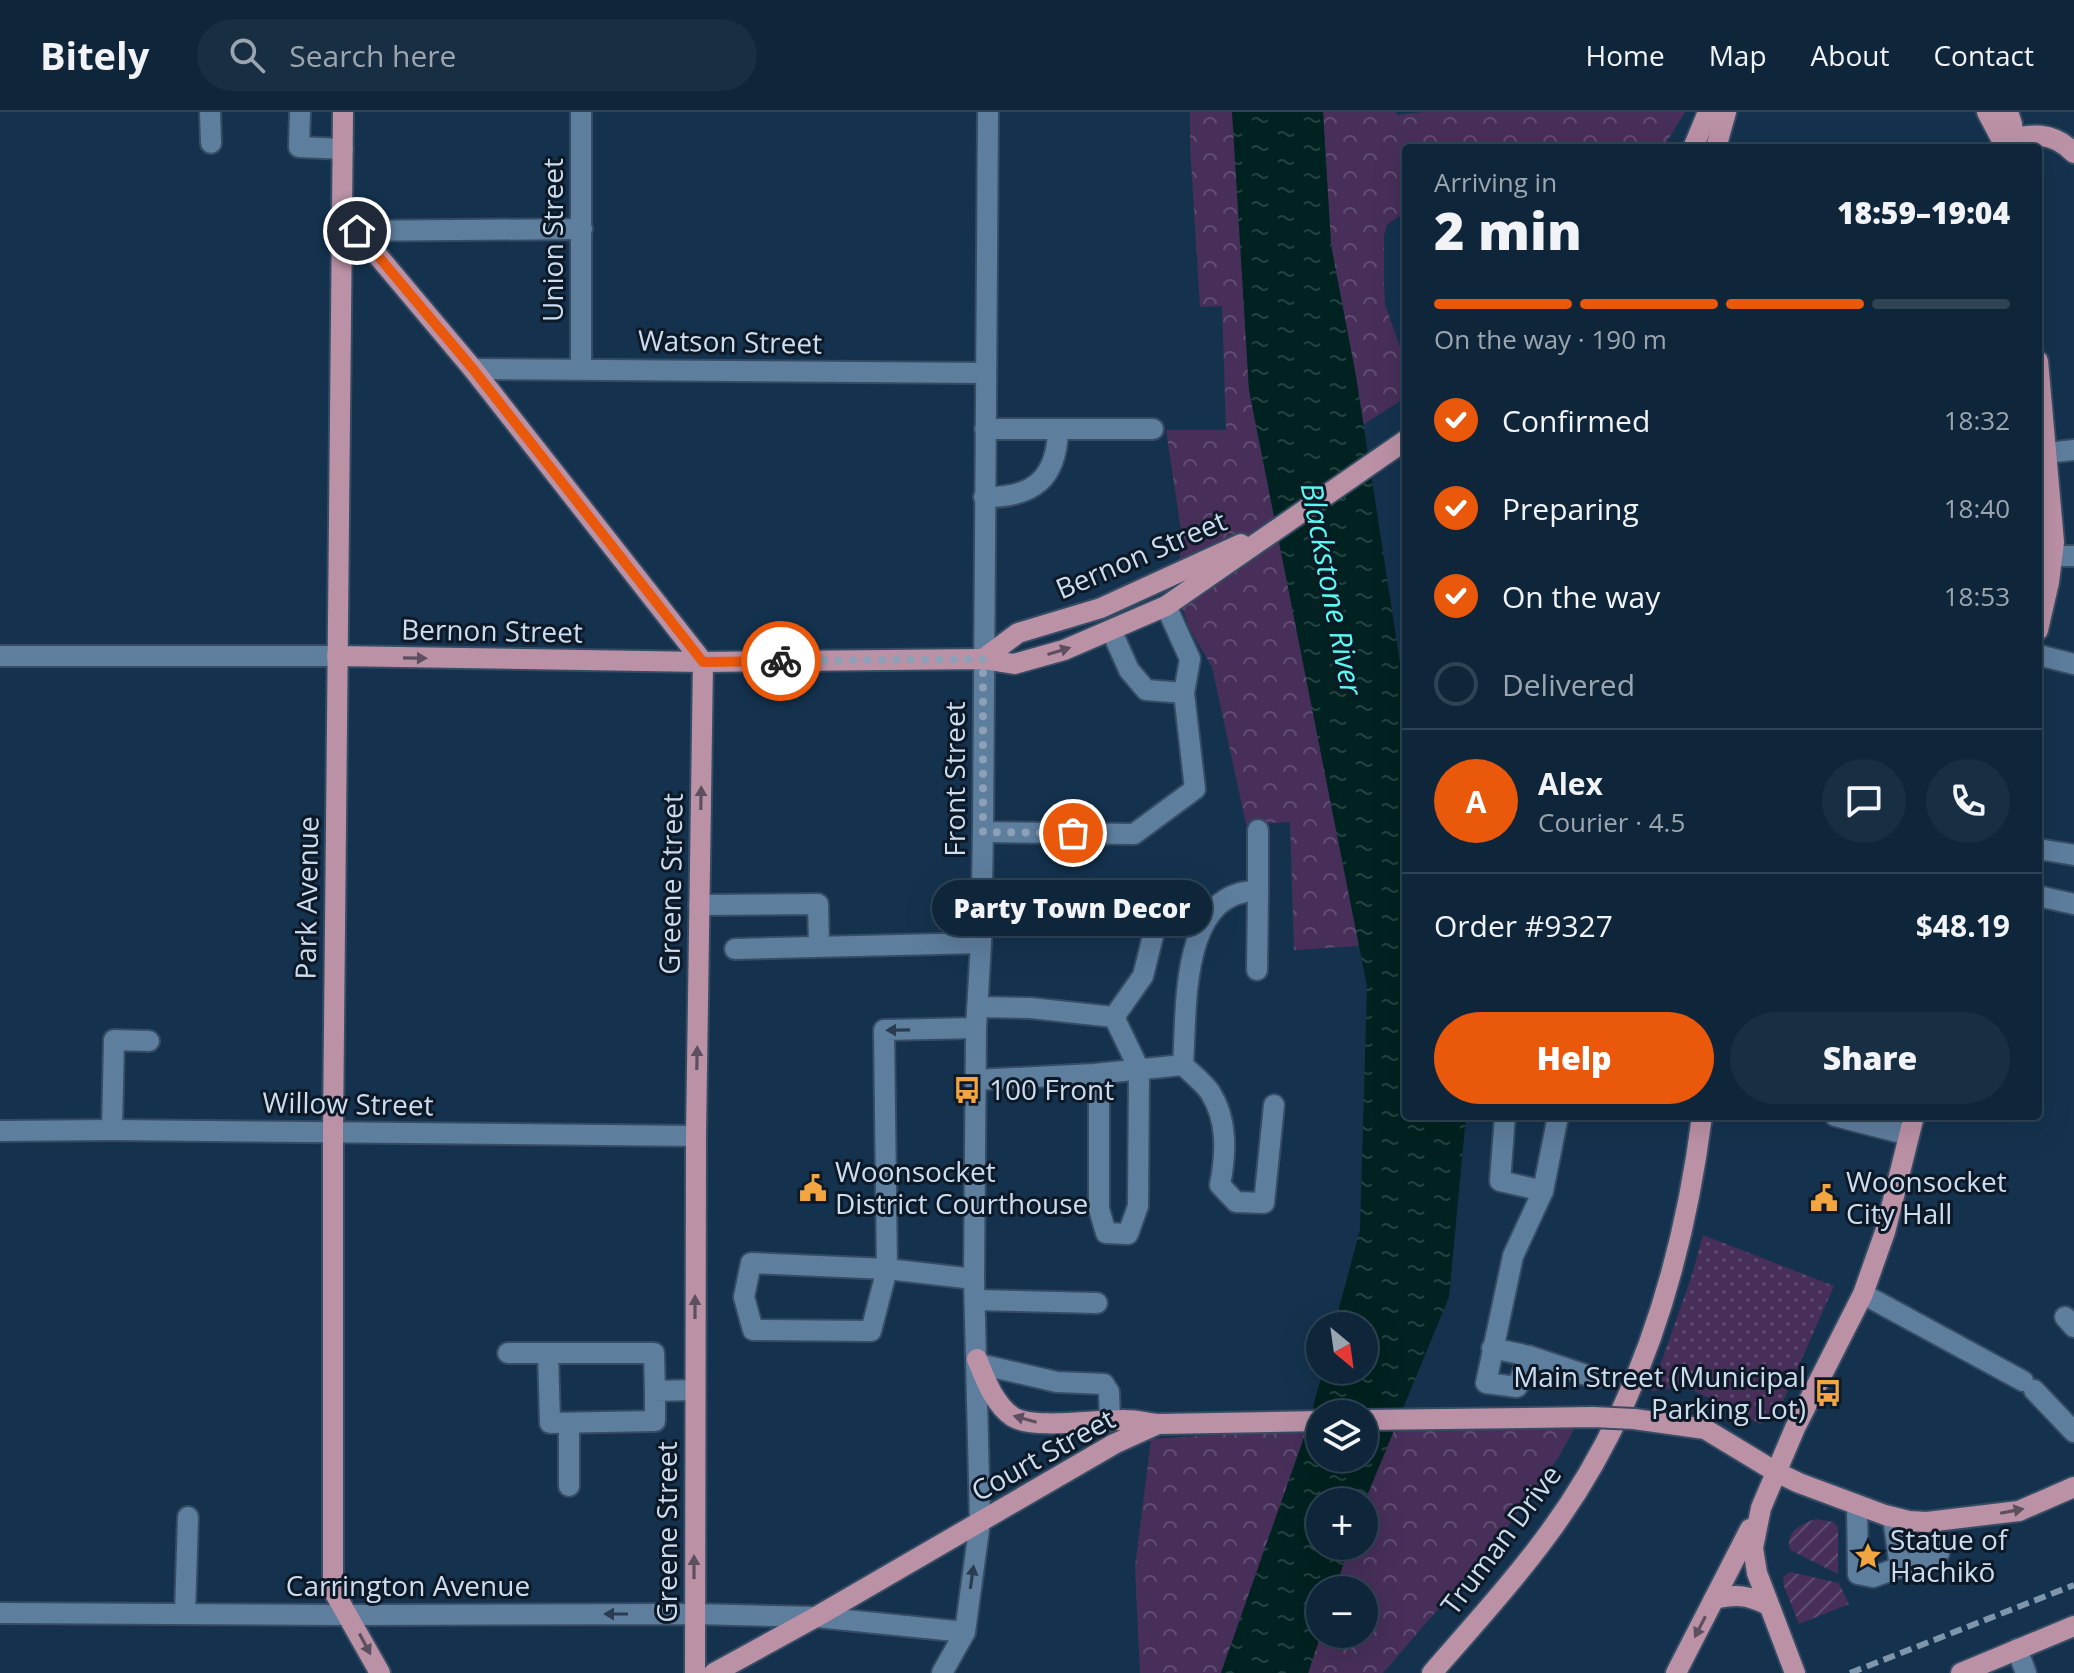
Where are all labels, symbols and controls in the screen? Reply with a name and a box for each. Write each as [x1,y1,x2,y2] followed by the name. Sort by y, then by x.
[197,19,757,91] search box
[40,29,149,81] text: Bitely
[225,33,269,77] icon: search
[289,35,456,76] text: Search here
[1586,36,1665,74] text: Home
[1709,36,1767,74] text: Map
[1811,36,1889,74] text: About
[1933,36,2034,74] text: Contact
[533,158,571,322] street label: Union Street
[1434,164,1557,200] text: Arriving in
[1837,192,2010,233] text: 18:59–19:04
[1434,194,1582,265] text: 2 min
[323,197,391,265] pin
[335,209,379,253] icon: home
[638,320,822,362] street label: Watson Street
[1434,321,1667,357] text: On the way · 190 m
[1434,398,1478,442] icon: check
[1502,400,1650,441] text: Confirmed
[1944,402,2010,438] text: 18:32
[1292,479,1373,700] water label: Blackstone River
[1434,486,1478,530] icon: check
[1502,488,1639,529] text: Preparing
[1944,490,2010,526] text: 18:40
[1049,501,1232,607] street label: Bernon Street
[1434,574,1478,618] icon: check
[1502,576,1660,617] text: On the way
[1944,578,2010,614] text: 18:53
[401,609,583,651] street label: Bernon Street
[741,621,821,701] courier
[759,639,803,683] icon: bike
[1047,644,1071,657] one-way arrow
[403,651,428,664] one-way arrow
[1502,664,1635,705] text: Delivered
[935,701,973,857] street label: Front Street
[1822,759,1906,843] button: chat
[1926,759,2010,843] button: phone
[1538,763,1603,804] text: Alex
[1466,781,1486,822] text: A
[694,785,707,810] one-way arrow
[649,793,691,975] street label: Greene Street
[1039,799,1107,867] pin
[1538,804,1685,840] text: Courier · 4.5
[1051,811,1095,855] icon: bag
[286,816,326,980] street label: Park Avenue
[933,881,1213,937] callout: Party Town Decor
[953,890,1191,926] text: Party Town Decor
[1434,905,1613,946] text: Order #9327
[1916,905,2010,946] text: $48.19
[1434,1012,1714,1104] button: Help
[1730,1012,2010,1104] button: Share
[885,1024,910,1036] one-way arrow
[691,1045,703,1070] one-way arrow
[989,1070,1114,1108] place label: 100 Front
[952,1075,982,1105] bus stop icon: 100 Front
[262,1083,434,1123] street label: Willow Street
[835,1152,1088,1222] place label: Woonsocket District Courthouse
[1846,1162,2007,1232] place label: Woonsocket City Hall
[798,1173,828,1203] public building icon: Woonsocket District Courthouse
[1809,1183,1839,1213] public building icon: Woonsocket City Hall
[689,1294,701,1319] one-way arrow
[1306,1312,1378,1384] north arrow
[1306,1312,1378,1648] map controls
[1513,1357,1806,1427] place label: Main Street (Municipal Parking Lot)
[1813,1378,1843,1408] bus stop icon: Main Street (Municipal Parking Lot)
[964,1399,1121,1509] street label: Court Street
[1306,1400,1378,1472] button: layers
[1013,1412,1037,1425] one-way arrow
[647,1441,685,1623] street label: Greene Street
[1431,1457,1569,1622] street label: Truman Drive
[1306,1488,1378,1560] button: +
[2000,1504,2025,1517] one-way arrow
[1890,1520,2009,1590] place label: Statue of Hachikō
[1853,1541,1883,1571] place icon: Statue of Hachikō
[688,1554,700,1579] one-way arrow
[966,1564,979,1589] one-way arrow
[286,1566,530,1604] street label: Carrington Avenue
[1306,1576,1378,1648] button: −
[603,1608,628,1620] one-way arrow
[1693,1616,1706,1639] one-way arrow
[358,1633,371,1656] one-way arrow

